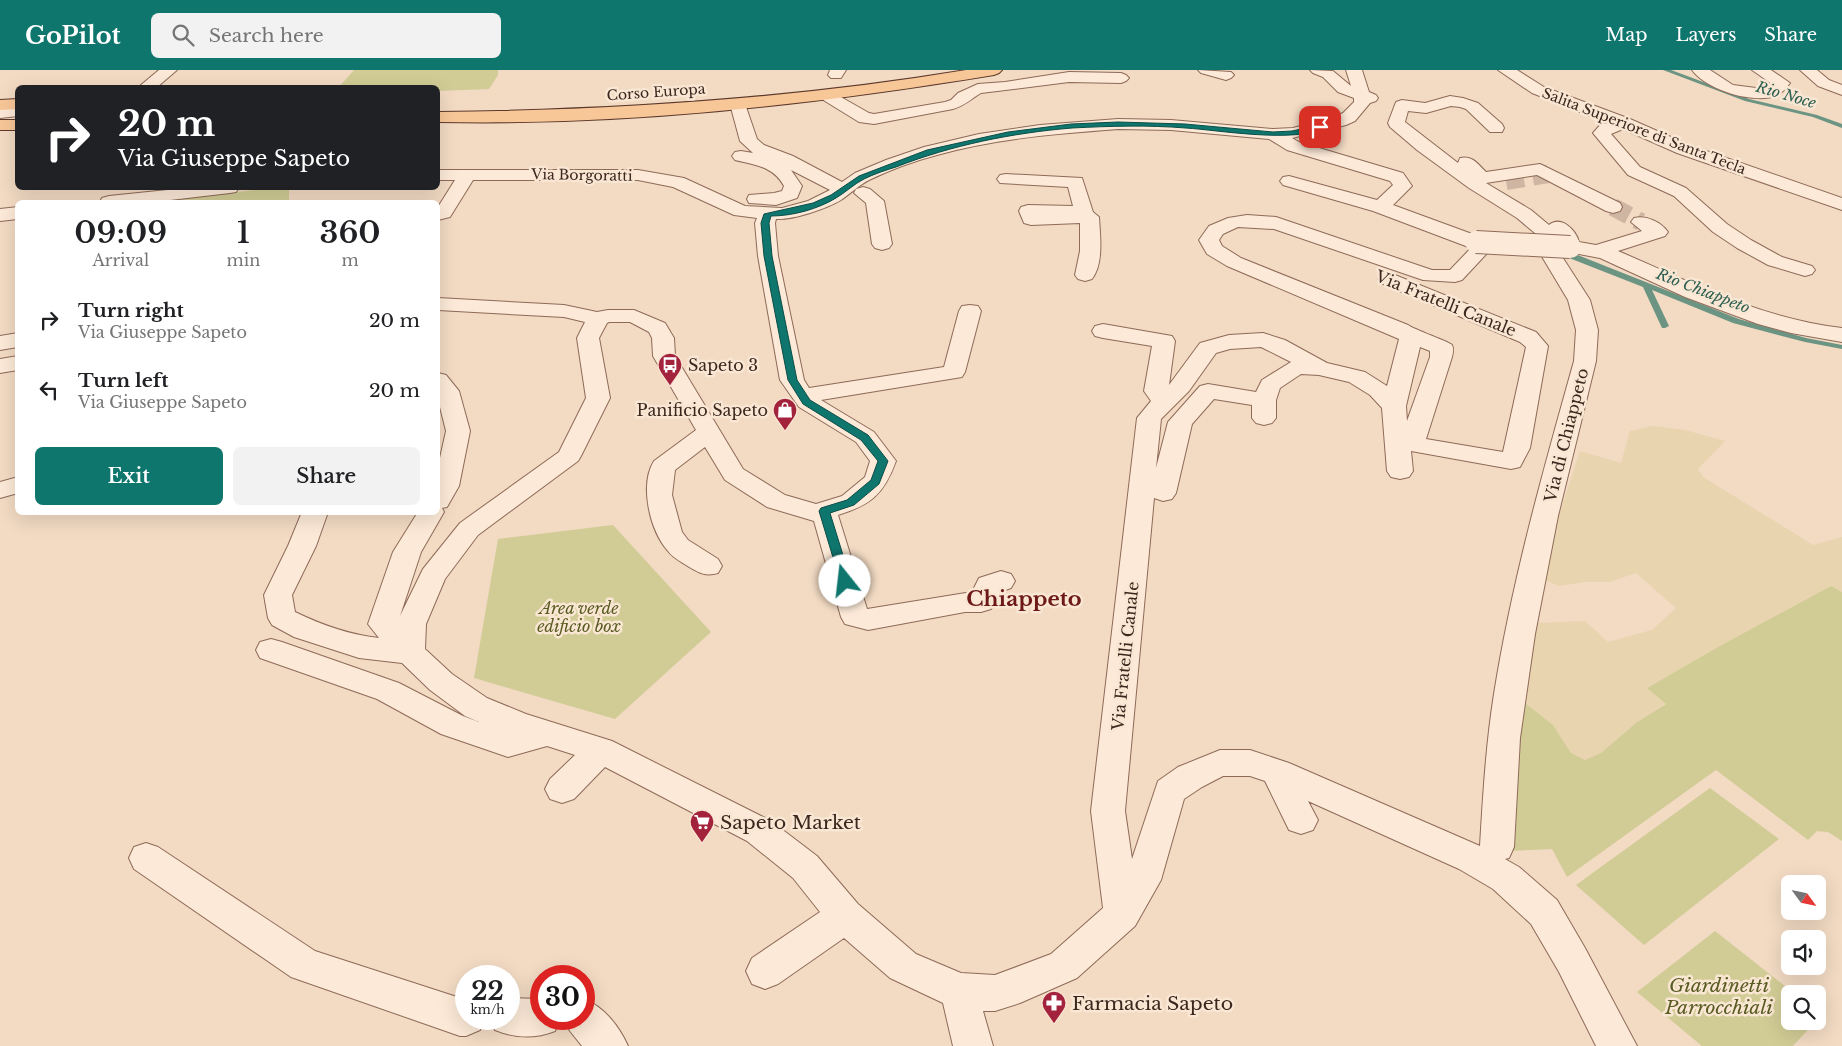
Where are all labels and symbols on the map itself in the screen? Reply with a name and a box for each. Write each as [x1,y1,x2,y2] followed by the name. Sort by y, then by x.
[1753,77,1818,112] water label: Rio Noce
[606,80,706,104] street label: Corso Europa
[1540,84,1749,178] street label: Salita Superiore di Santa Tecla
[1299,106,1341,148] pin
[530,165,633,185] street label: Via Borgoratti
[1653,264,1753,317] water label: Rio Chiappeto
[1372,265,1519,340] street label: Via Fratelli Canale
[657,352,683,386] bus stop icon: Sapeto 3
[688,355,758,375] place label: Sapeto 3
[1539,366,1592,505] street label: Via di Chiappeto
[772,397,798,431] shop icon: Panificio Sapeto
[637,400,768,420] place label: Panificio Sapeto
[818,554,870,606] position arrow
[1107,580,1143,733] street label: Via Fratelli Canale
[966,586,1082,612] district label: Chiappeto
[537,598,622,636] park label: Area verde edificio box
[689,809,715,843] supermarket icon: Sapeto Market
[720,811,862,834] place label: Sapeto Market
[1781,875,1826,920] north arrow
[530,965,595,1030] speed limit sign: 30
[1664,974,1773,1019] park label: Giardinetti Parrocchiali
[1041,990,1067,1024] pharmacy icon: Farmacia Sapeto
[1072,992,1233,1015] place label: Farmacia Sapeto

